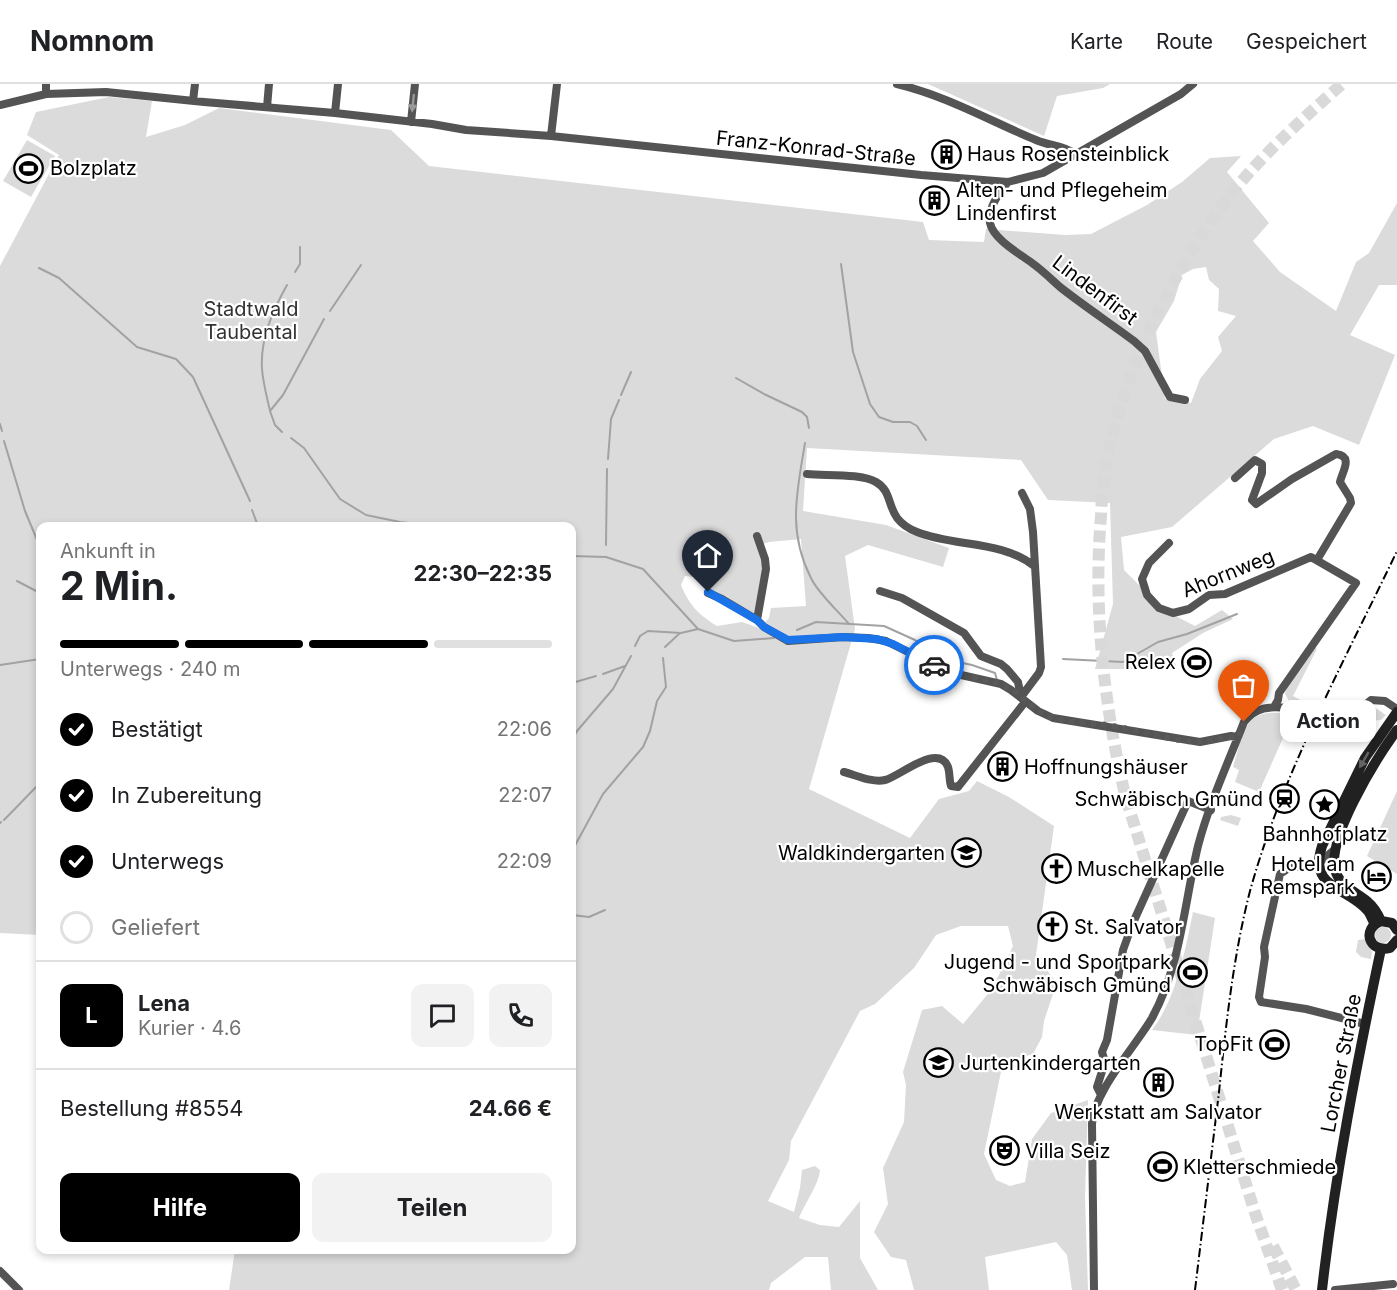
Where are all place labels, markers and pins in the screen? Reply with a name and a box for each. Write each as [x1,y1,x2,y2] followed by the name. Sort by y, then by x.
[930,138,962,170] building icon: Haus Rosensteinblick
[967,142,1169,166] place label: Haus Rosensteinblick
[13,152,45,184] sports icon: Bolzplatz
[50,156,137,180] place label: Bolzplatz
[956,178,1168,225] place label: Alten- und Pflegeheim Lindenfirst
[919,185,951,217] building icon: Alten- und Pflegeheim Lindenfirst
[682,530,733,592] pin
[1181,646,1213,678] sports icon: Relex
[1125,650,1176,674] place label: Relex
[1218,660,1269,722] pin
[1280,701,1376,743] callout: Action
[987,751,1019,783] building icon: Hoffnungshäuser
[1024,755,1188,779] place label: Hoffnungshäuser
[1268,783,1300,815] station icon: Schwäbisch Gmünd
[1074,787,1263,811] place label: Schwäbisch Gmünd
[1309,788,1341,820] place icon: Bahnhofplatz
[1262,822,1388,846] place label: Bahnhofplatz
[950,837,982,869] school or university icon: Waldkindergarten
[778,841,945,865] place label: Waldkindergarten
[1260,852,1355,899] place label: Hotel am Remspark
[1040,853,1072,885] church icon: Muschelkapelle
[1077,857,1225,881] place label: Muschelkapelle
[1360,860,1392,892] hotel icon: Hotel am Remspark
[1037,911,1069,943] church icon: St. Salvator
[1074,915,1182,939] place label: St. Salvator
[944,950,1171,997] place label: Jugend - und Sportpark Schwäbisch Gmünd
[1176,957,1208,989] sports icon: Jugend - und Sportpark Schwäbisch Gmünd
[1258,1028,1290,1060] sports icon: TopFit
[1194,1032,1253,1056] place label: TopFit
[923,1047,955,1079] school or university icon: Jurtenkindergarten
[960,1051,1141,1075] place label: Jurtenkindergarten
[1142,1066,1174,1098] building icon: Werkstatt am Salvator
[1054,1100,1262,1124] place label: Werkstatt am Salvator
[988,1135,1020,1167] theatre icon: Villa Seiz
[1025,1139,1111,1163] place label: Villa Seiz
[1146,1151,1178,1183] sports icon: Kletterschmiede
[1183,1155,1336,1179] place label: Kletterschmiede

